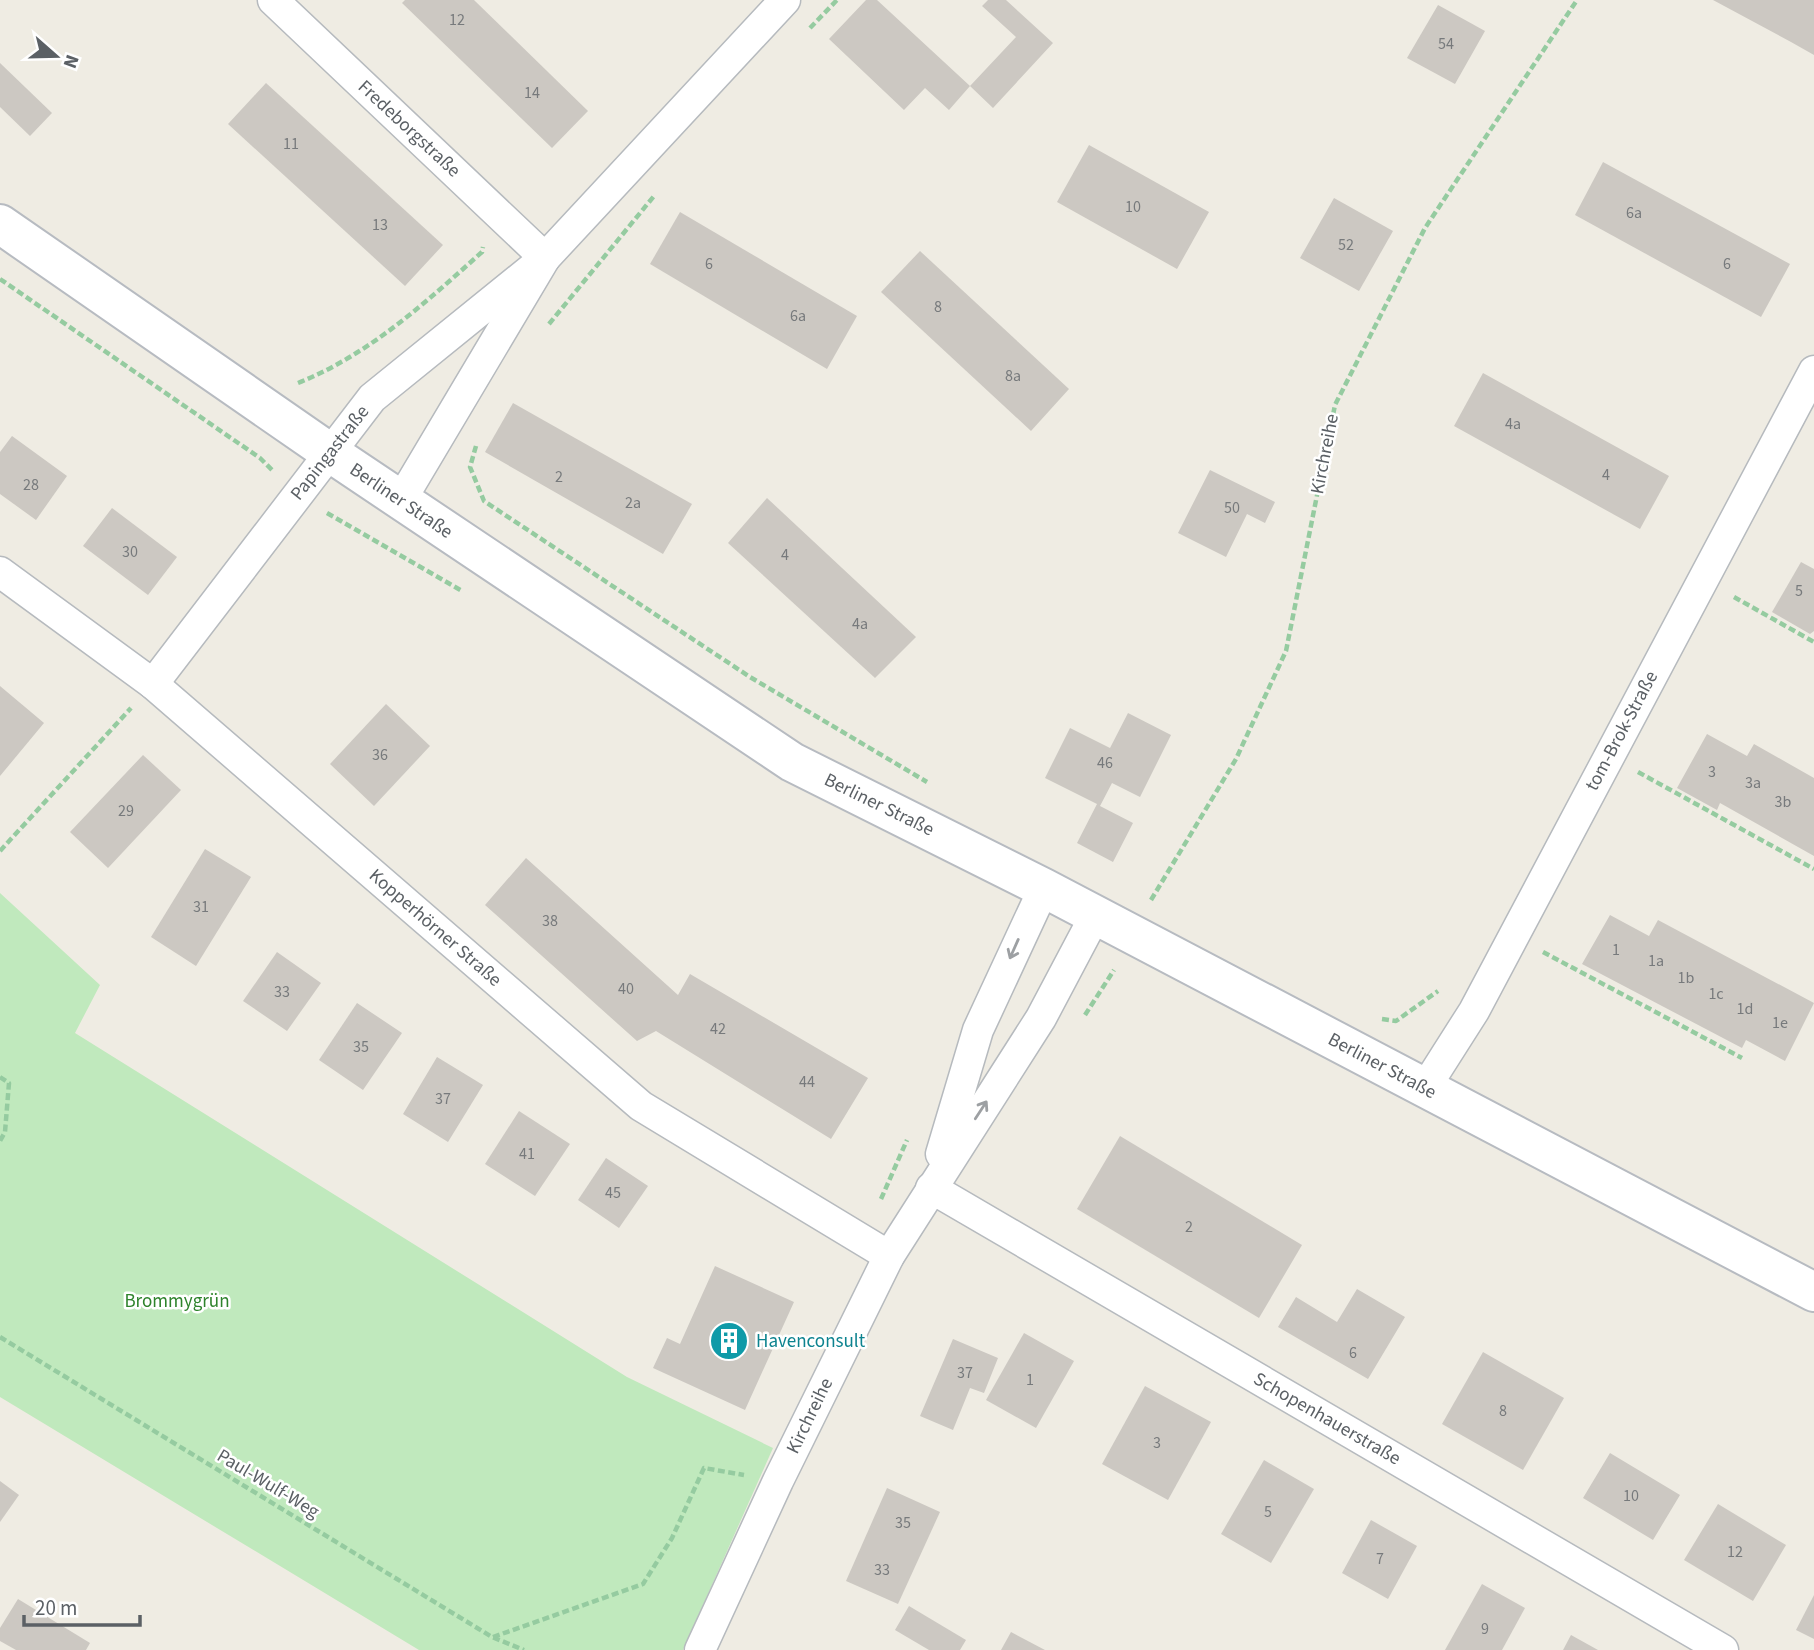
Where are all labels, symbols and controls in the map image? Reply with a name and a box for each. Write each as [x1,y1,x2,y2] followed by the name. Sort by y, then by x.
[449,9,465,31] house number: 12
[21,21,91,91] north arrow
[1438,33,1454,55] house number: 54
[56,51,85,72] text: N
[352,74,466,184] street label: Fredeborgstraße
[524,82,540,104] house number: 14
[283,133,299,155] house number: 11
[1125,196,1141,218] house number: 10
[1626,202,1642,224] house number: 6a
[372,214,388,236] house number: 13
[1338,234,1354,256] house number: 52
[705,253,713,275] house number: 6
[1723,253,1731,275] house number: 6
[934,296,942,318] house number: 8
[790,305,806,327] house number: 6a
[1005,365,1021,387] house number: 8a
[284,400,376,506] street label: Papingastraße
[1304,411,1346,497] street label: Kirchreihe
[1505,413,1521,435] house number: 4a
[344,457,458,545] street label: Berliner Straße
[1602,464,1610,486] house number: 4
[555,466,563,488] house number: 2
[23,474,39,496] house number: 28
[625,492,641,514] house number: 2a
[1224,497,1240,519] house number: 50
[122,541,138,563] house number: 30
[781,544,789,566] house number: 4
[1795,580,1803,602] house number: 5
[852,613,868,635] house number: 4a
[1579,666,1665,796] street label: tom-Brok-Straße
[372,744,388,766] house number: 36
[1097,752,1113,774] house number: 46
[1708,761,1716,783] house number: 3
[820,767,938,843] street label: Berliner Straße
[1745,772,1761,794] house number: 3a
[1775,791,1792,813] house number: 3b
[118,800,134,822] house number: 29
[363,863,507,993] street label: Kopperhörner Straße
[193,896,209,918] house number: 31
[542,910,558,932] house number: 38
[1007,938,1020,959] one-way arrow
[1612,939,1620,961] house number: 1
[1648,950,1664,972] house number: 1a
[1678,967,1695,989] house number: 1b
[618,978,634,1000] house number: 40
[274,981,290,1003] house number: 33
[1708,983,1724,1005] house number: 1c
[1737,998,1753,1020] house number: 1d
[1772,1012,1788,1034] house number: 1e
[710,1018,726,1040] house number: 42
[1323,1026,1441,1106] street label: Berliner Straße
[353,1036,369,1058] house number: 35
[799,1071,815,1093] house number: 44
[435,1088,451,1110] house number: 37
[974,1101,988,1120] one-way arrow
[519,1143,535,1165] house number: 41
[605,1182,621,1204] house number: 45
[1185,1216,1193,1238] house number: 2
[124,1288,230,1315] park label: Brommygrün
[708,1320,750,1362] building icon: Havenconsult
[756,1328,866,1355] place label: Havenconsult
[1349,1342,1357,1364] house number: 6
[957,1362,973,1384] house number: 37
[1248,1366,1406,1472] street label: Schopenhauerstraße
[1026,1369,1034,1391] house number: 1
[780,1374,840,1458] street label: Kirchreihe
[1499,1400,1507,1422] house number: 8
[1153,1432,1161,1454] house number: 3
[212,1443,325,1525] street label: Paul-Wulf-Weg
[1623,1485,1639,1507] house number: 10
[1264,1501,1272,1523] house number: 5
[895,1512,911,1534] house number: 35
[1727,1541,1743,1563] house number: 12
[1376,1548,1384,1570] house number: 7
[874,1559,890,1581] house number: 33
[24,1584,140,1628] scale bar
[35,1593,77,1623] text: 20 m
[1481,1618,1489,1640] house number: 9

